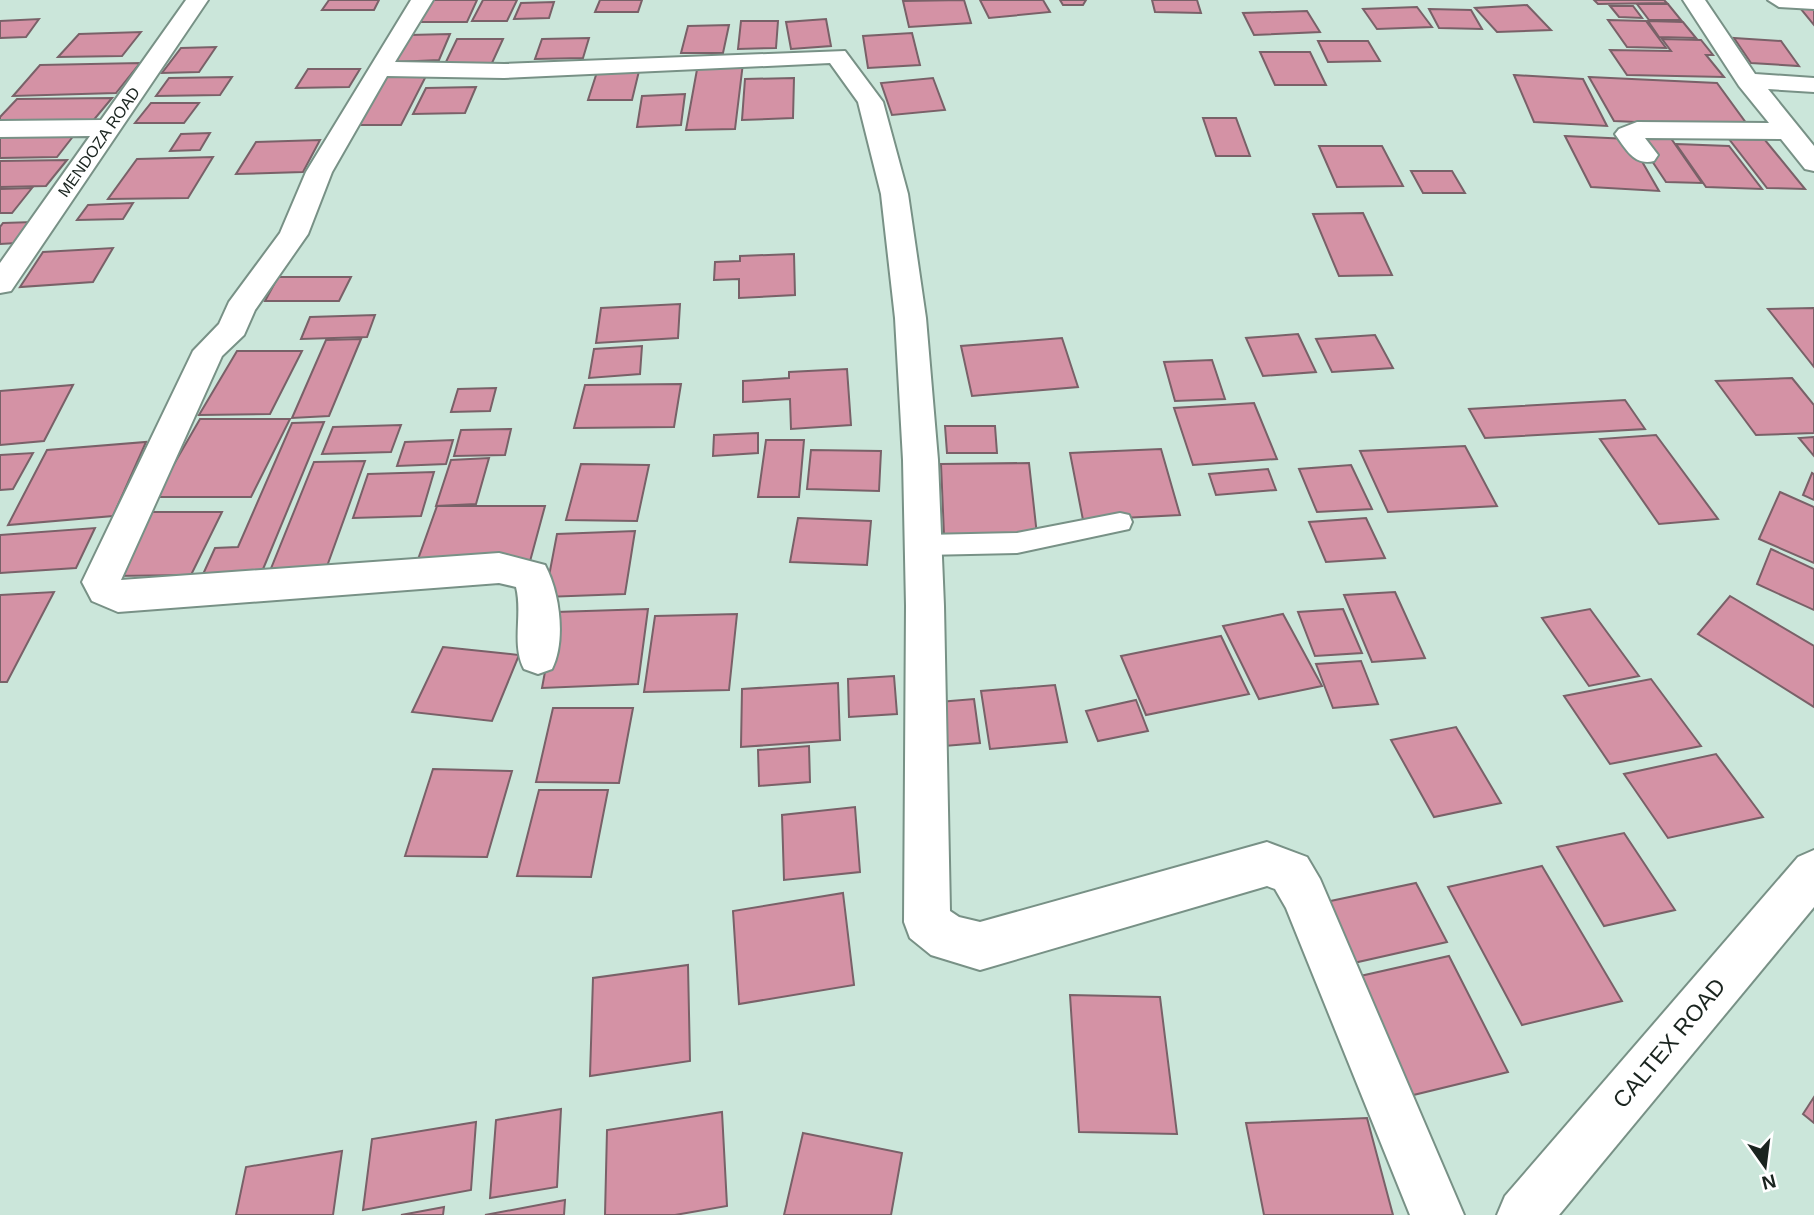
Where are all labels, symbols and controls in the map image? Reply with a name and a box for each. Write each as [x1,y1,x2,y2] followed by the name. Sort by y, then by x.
[55,84,143,200] street label: MENDOZA ROAD
[1607,973,1731,1113] street label: CALTEX ROAD
[1730,1131,1800,1201] north arrow
[1760,1170,1778,1194] text: N

